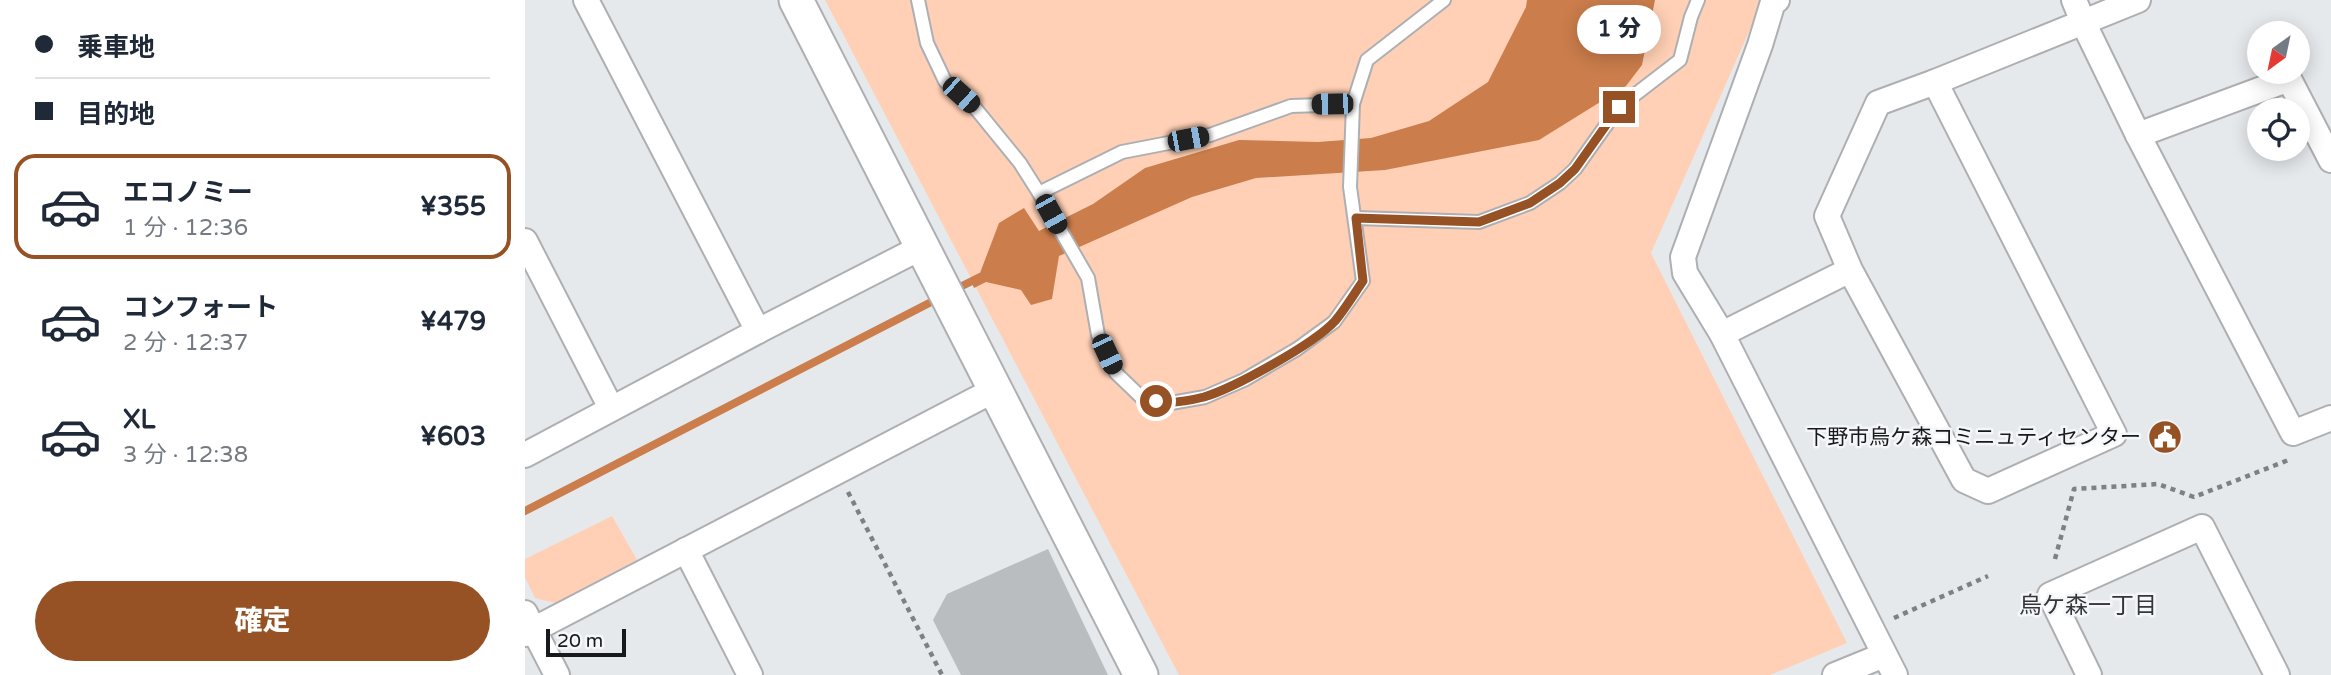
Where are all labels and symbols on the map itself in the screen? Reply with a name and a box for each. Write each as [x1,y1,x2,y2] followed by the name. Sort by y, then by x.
[1577,6,1661,55] callout: 1 分
[2247,21,2310,84] north arrow
[939,73,984,117] car
[1603,91,1635,123] route end
[1311,93,1354,115] car
[1166,125,1211,153] car
[1032,191,1071,237] car
[1089,331,1126,377] car
[1140,385,1172,417] route start
[2146,418,2184,456] public building icon: 下野市烏ケ森コミニュティセンター
[1806,425,2141,450] place label: 下野市烏ケ森コミニュティセンター
[2019,592,2157,620] district label: 烏ケ森一丁目
[546,626,627,658] scale bar

